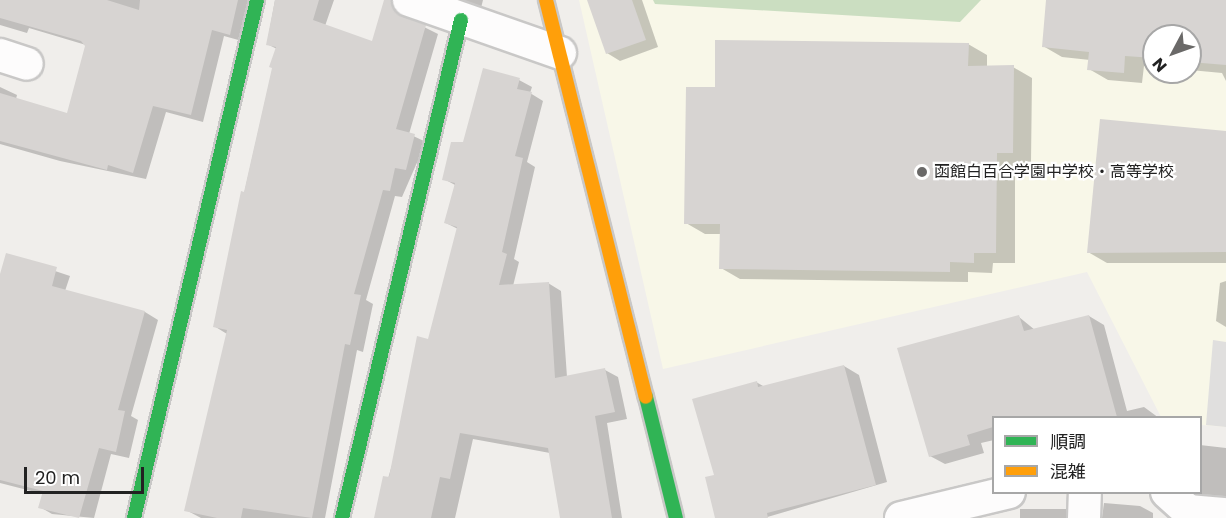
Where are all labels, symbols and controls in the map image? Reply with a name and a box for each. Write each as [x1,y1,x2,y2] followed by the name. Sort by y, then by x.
[1142,24,1202,84] north arrow
[1147,53,1172,77] text: N
[934,162,1174,182] place label: 函館白百合学園中学校・高等学校
[915,165,929,179] marker: 函館白百合学園中学校・高等学校
[992,416,1202,494] legend
[1050,429,1086,454] text: 順調
[27,455,147,493] scale bar
[1050,459,1086,484] text: 混雑
[35,465,80,490] text: 20 m

